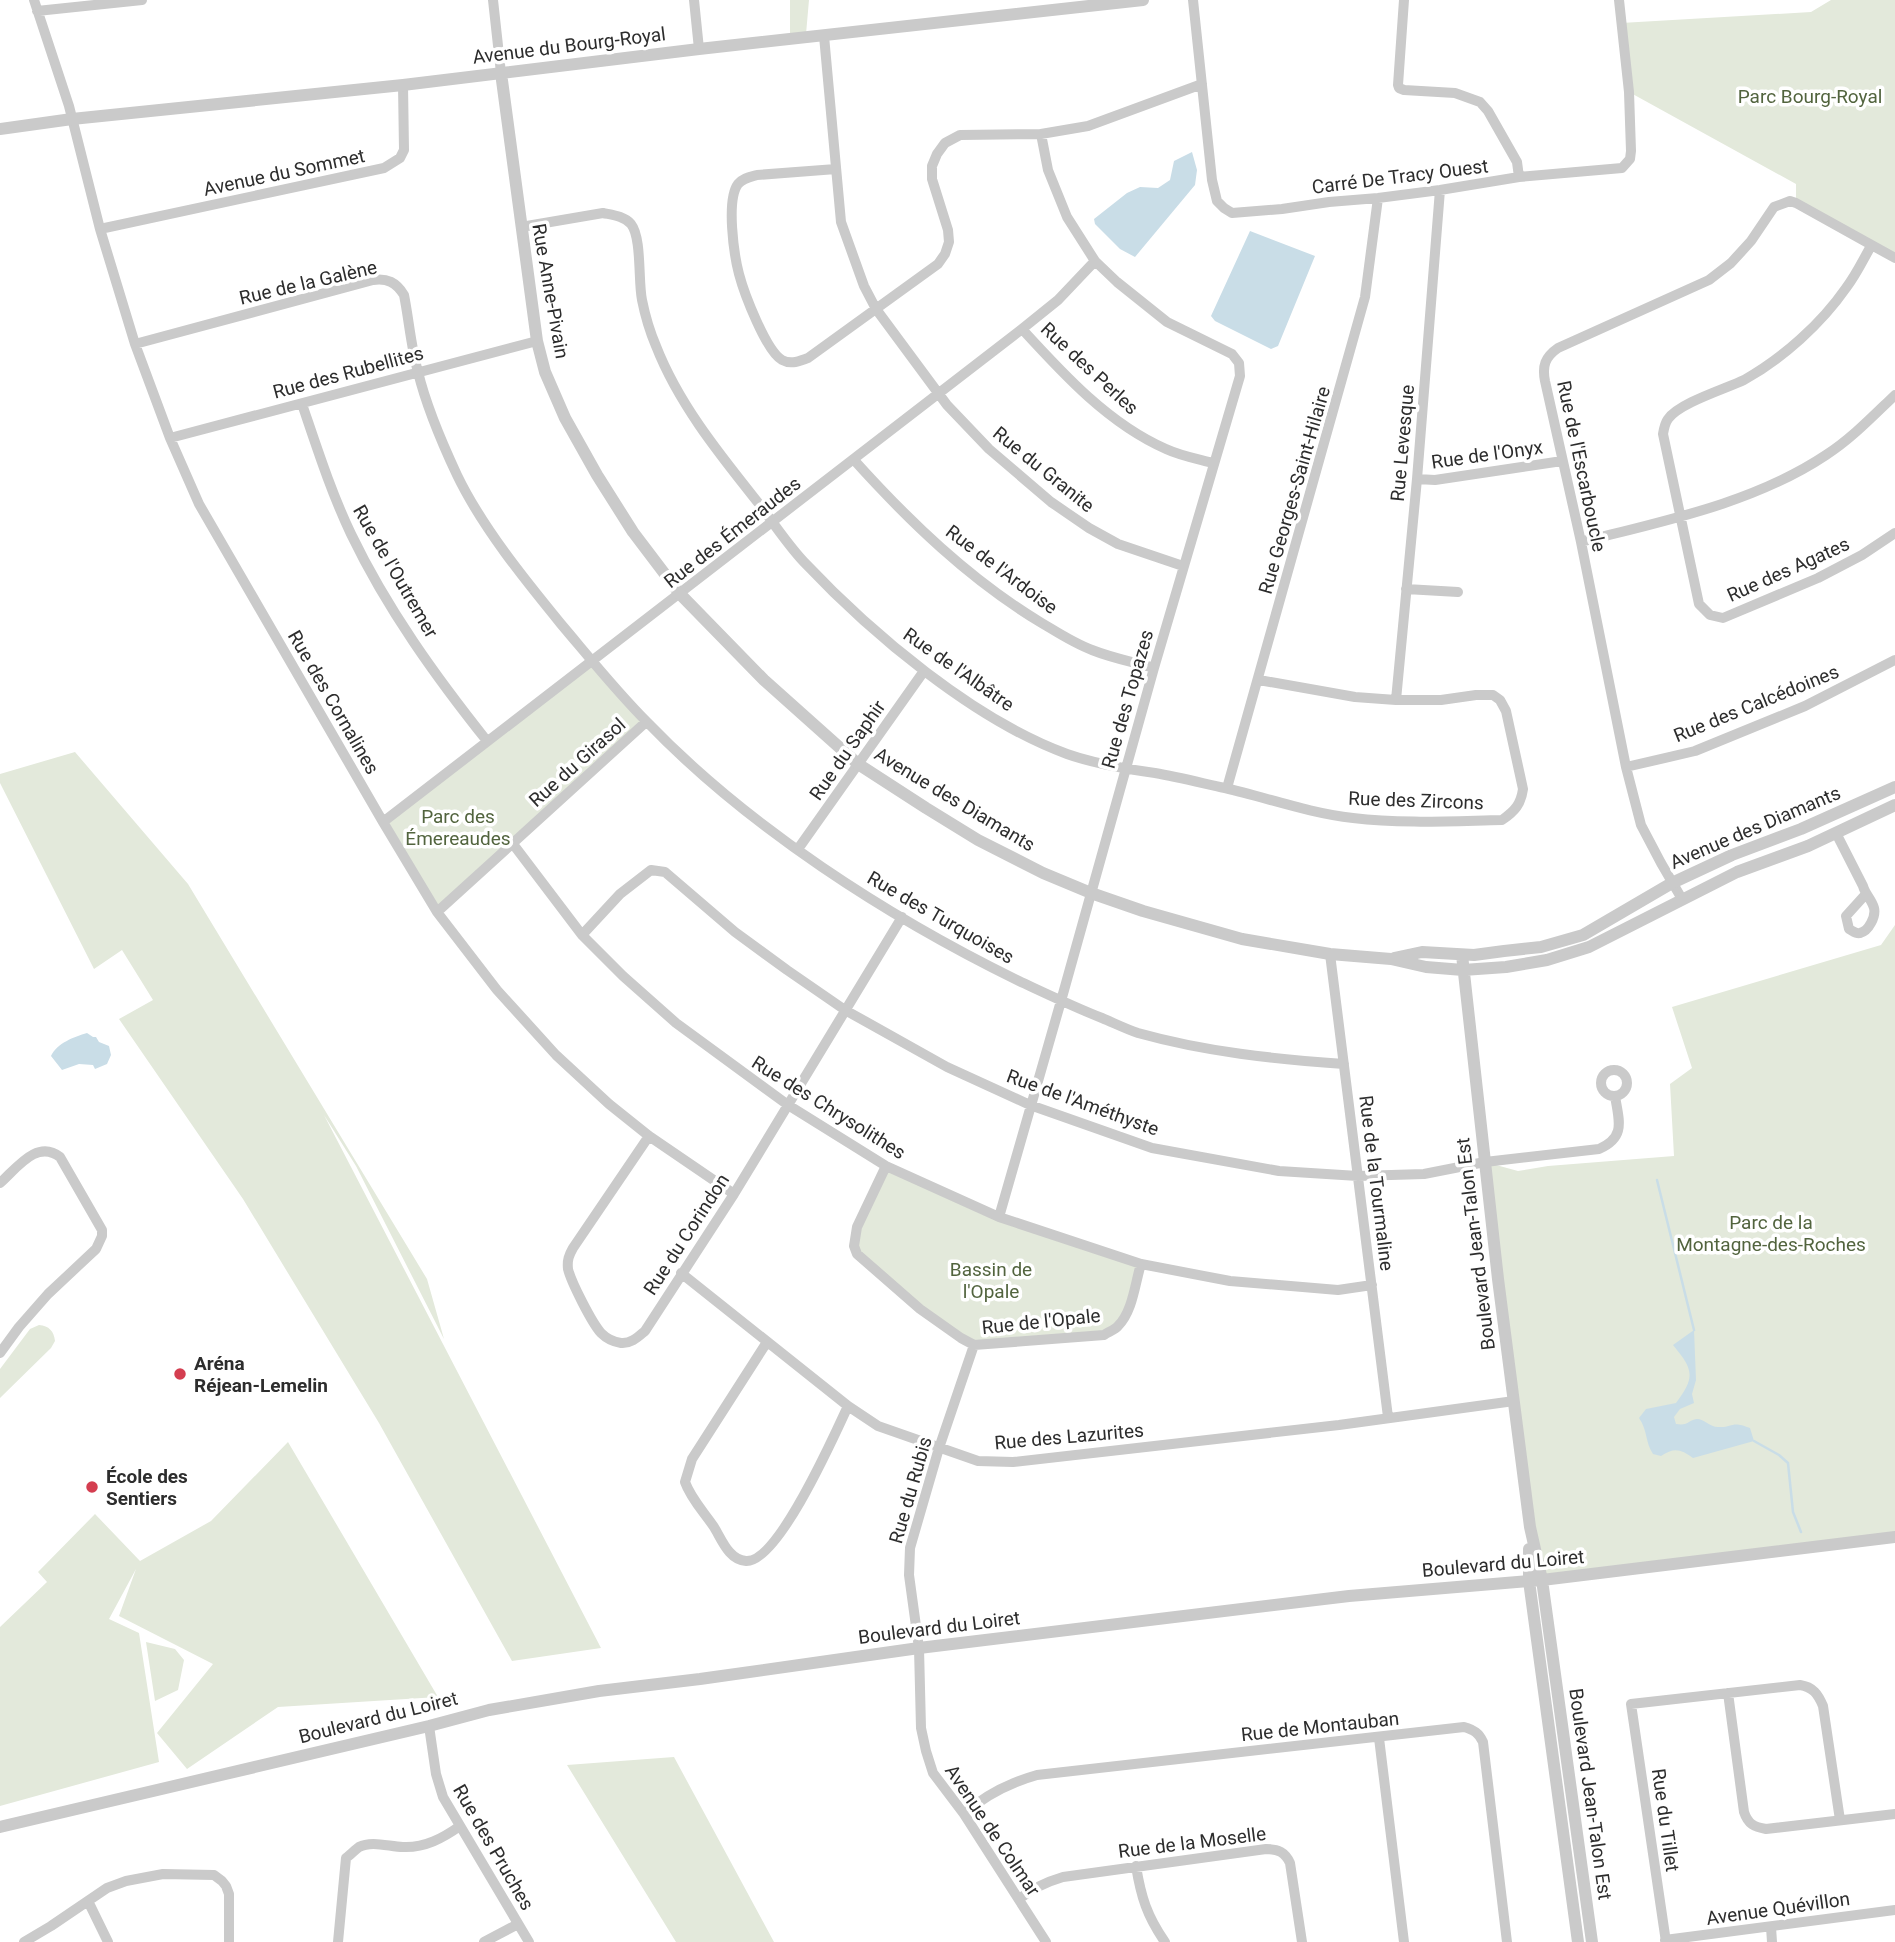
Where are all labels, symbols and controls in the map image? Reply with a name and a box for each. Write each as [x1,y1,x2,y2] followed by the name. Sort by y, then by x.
[471,22,667,69] street label: Avenue du Bourg-Royal
[1738,85,1882,108] park label: Parc Bourg-Royal
[201,144,367,201] street label: Avenue du Sommet
[1311,154,1490,199] street label: Carré De Tracy Ouest
[527,222,574,360] street label: Rue Anne-Pivain
[237,255,379,310] street label: Rue de la Galène
[1036,317,1143,419] street label: Rue des Perles
[270,341,426,404] street label: Rue des Rubellites
[1552,378,1611,554] street label: Rue de l'Escarboucle
[1254,384,1335,597] street label: Rue Georges-Saint-Hilaire
[1386,384,1419,503] street label: Rue Levesque
[988,422,1099,517] street label: Rue du Granite
[1430,435,1545,474] street label: Rue de l'Onyx
[659,472,805,593] street label: Rue des Émeraudes
[348,501,443,642] street label: Rue de l'Outremer
[941,520,1062,619] street label: Rue de l'Ardoise
[1723,532,1853,607] street label: Rue des Agates
[899,623,1019,716] street label: Rue de l'Albâtre
[283,626,384,778] street label: Rue des Cornalines
[1097,627,1158,771] street label: Rue des Topazes
[1670,660,1842,747] street label: Rue des Calcédoines
[805,695,891,805] street label: Rue du Saphir
[524,713,630,812] street label: Rue du Girasol
[870,742,1039,856] street label: Avenue des Diamants
[1666,781,1844,874] street label: Avenue des Diamants
[1348,787,1484,814] street label: Rue des Zircons
[405,805,511,850] park label: Parc des Émereaudes
[863,866,1018,969] street label: Rue des Turquoises
[748,1051,910,1164] street label: Rue des Chrysolithes
[1004,1064,1162,1141] street label: Rue de l'Améthyste
[1354,1094,1399,1272] street label: Rue de la Tourmaline
[1451,1137,1500,1351] street label: Boulevard Jean-Talon Est
[639,1169,734,1299] street label: Rue du Corindon
[1676,1211,1866,1256] park label: Parc de la Montagne-des-Roches
[950,1258,1032,1303] park label: Bassin de l'Opale
[981,1304,1102,1339] street label: Rue de l'Opale
[194,1352,328,1397] place label: Aréna Réjean‑Lemelin
[172,1366,188,1382] marker: Aréna Réjean‑Lemelin
[993,1419,1145,1454] street label: Rue des Lazurites
[884,1434,937,1546] street label: Rue du Rubis
[106,1465,188,1510] place label: École des Sentiers
[84,1479,100,1495] marker: École des Sentiers
[1421,1545,1585,1582] street label: Boulevard du Loiret
[857,1606,1021,1649] street label: Boulevard du Loiret
[296,1687,460,1748] street label: Boulevard du Loiret
[1564,1687,1617,1901] street label: Boulevard Jean-Talon Est
[1240,1707,1400,1746] street label: Rue de Montauban
[940,1760,1045,1901] street label: Avenue de Colmar
[1647,1767,1684,1873] street label: Rue du Tillet
[448,1780,539,1914] street label: Rue des Pruches
[1117,1822,1267,1863] street label: Rue de la Moselle
[1705,1887,1851,1930] street label: Avenue Quévillon

